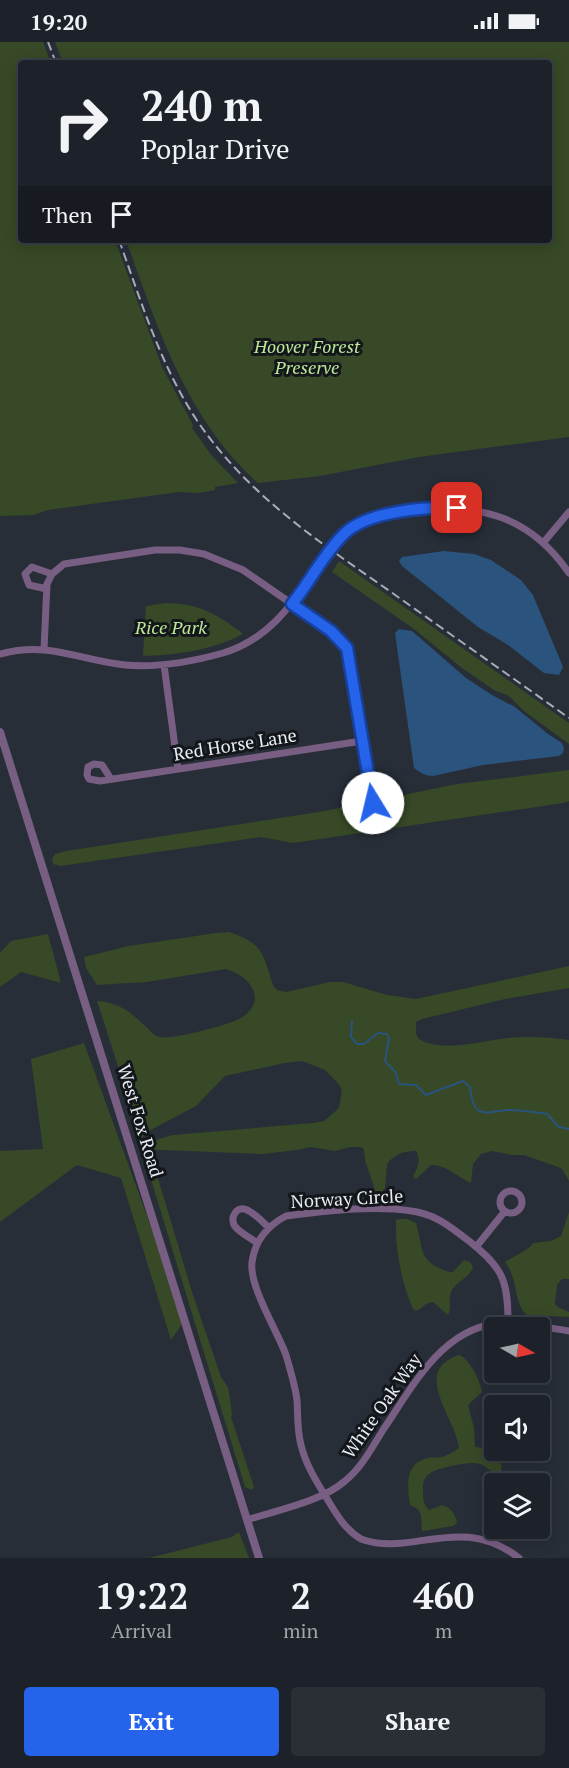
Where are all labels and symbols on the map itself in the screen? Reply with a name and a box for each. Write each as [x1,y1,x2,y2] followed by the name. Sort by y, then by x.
[253,334,361,379] park label: Hoover Forest Preserve
[431,482,482,533] pin
[134,615,207,639] park label: Rice Park
[172,722,298,766] street label: Red Horse Lane
[341,771,405,835] position arrow
[112,1061,170,1180] street label: West Fox Road
[290,1183,404,1213] street label: Norway Circle
[484,1317,550,1383] north arrow
[336,1348,427,1463] street label: White Oak Way

